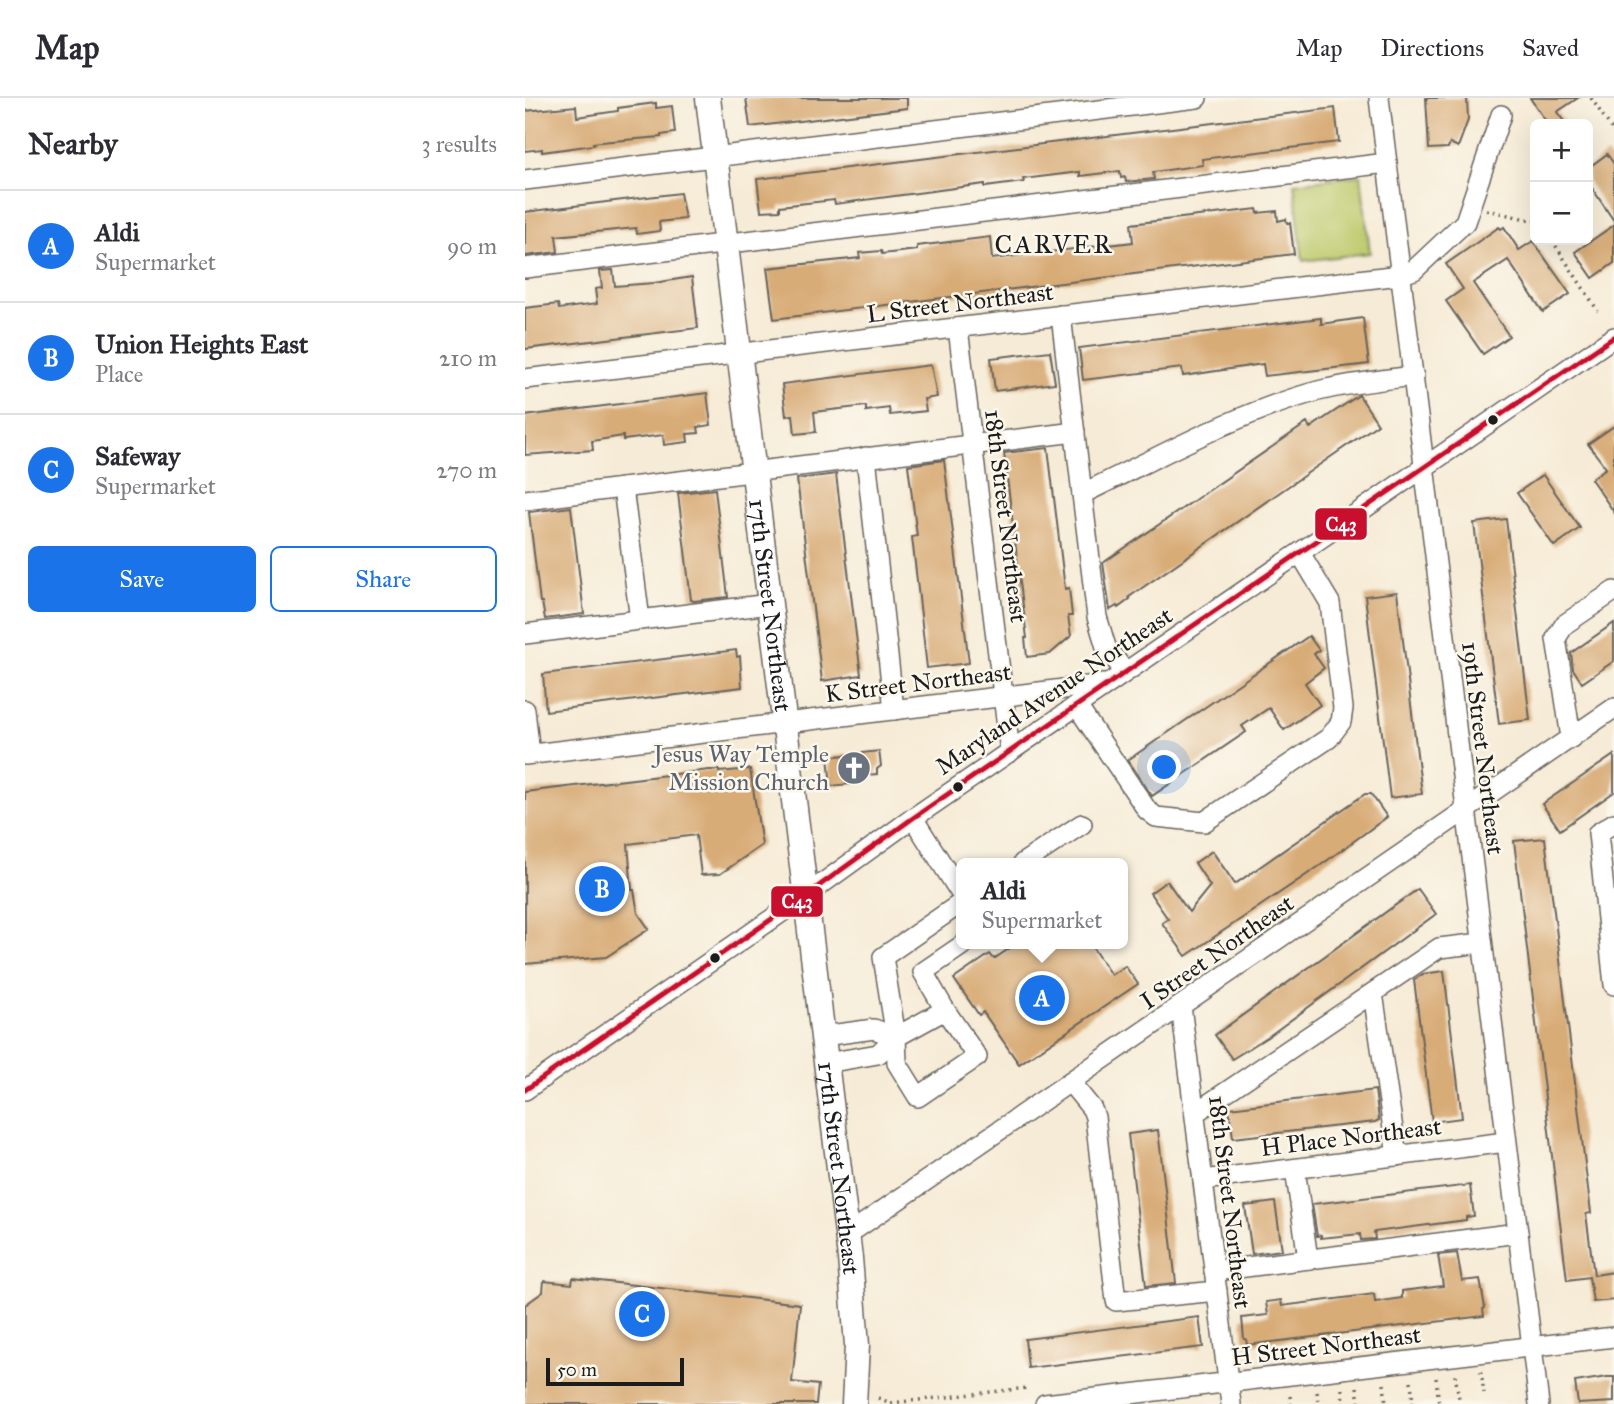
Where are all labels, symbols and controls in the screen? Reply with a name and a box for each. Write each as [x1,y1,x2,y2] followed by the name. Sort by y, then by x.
[35,28,99,68] text: Map
[1296,33,1343,63] text: Map
[1381,33,1484,63] text: Directions
[1522,33,1579,63] text: Saved
[1530,119,1593,245] map controls
[1530,119,1593,182] button: +
[28,126,118,162] text: Nearby
[421,130,497,158] text: 3 results
[1530,182,1593,245] button: −
[95,216,140,248] text: Aldi
[994,228,1114,260] district label: CARVER
[43,232,59,260] text: A
[447,232,497,260] text: 90 m
[95,248,216,276] text: Supermarket
[865,277,1056,329] street label: L Street Northeast
[95,328,308,360] text: Union Heights East
[43,344,59,372] text: B
[439,344,497,372] text: 210 m
[95,360,143,388] text: Place
[978,408,1034,625] street label: 18th Street Northeast
[1486,413,1500,427] unlabelled marker
[95,440,180,472] text: Safeway
[43,456,59,484] text: C
[436,456,497,484] text: 270 m
[95,472,216,500] text: Supermarket
[742,497,798,714] street label: 17th Street Northeast
[1314,507,1368,541] line badge: C43
[1325,513,1357,537] text: C43
[28,546,256,612] button: Save
[270,546,497,612] button: Share
[930,600,1179,782] street label: Maryland Avenue Northeast
[1455,640,1511,857] street label: 19th Street Northeast
[823,657,1013,709] street label: K Street Northeast
[650,739,829,797] place label: Jesus Way Temple Mission Church
[835,749,873,787] church icon: Jesus Way Temple Mission Church
[1147,750,1181,784] your location
[951,780,965,794] unlabelled marker
[956,858,1128,949] popup
[579,863,625,915] pin: B
[982,874,1026,906] text: Aldi
[770,885,824,918] line badge: C43
[1134,888,1300,1016] street label: I Street Northeast
[781,890,813,914] text: C43
[982,906,1102,934] text: Supermarket
[708,951,722,965] unlabelled marker
[1019,972,1065,1024] pin: A
[811,1060,866,1276] street label: 17th Street Northeast
[1202,1094,1258,1311] street label: 18th Street Northeast
[1259,1111,1444,1163] street label: H Place Northeast
[619,1288,665,1340] pin: C
[1229,1319,1423,1373] street label: H Street Northeast
[546,1355,684,1387] scale bar
[557,1358,597,1381] text: 50 m

